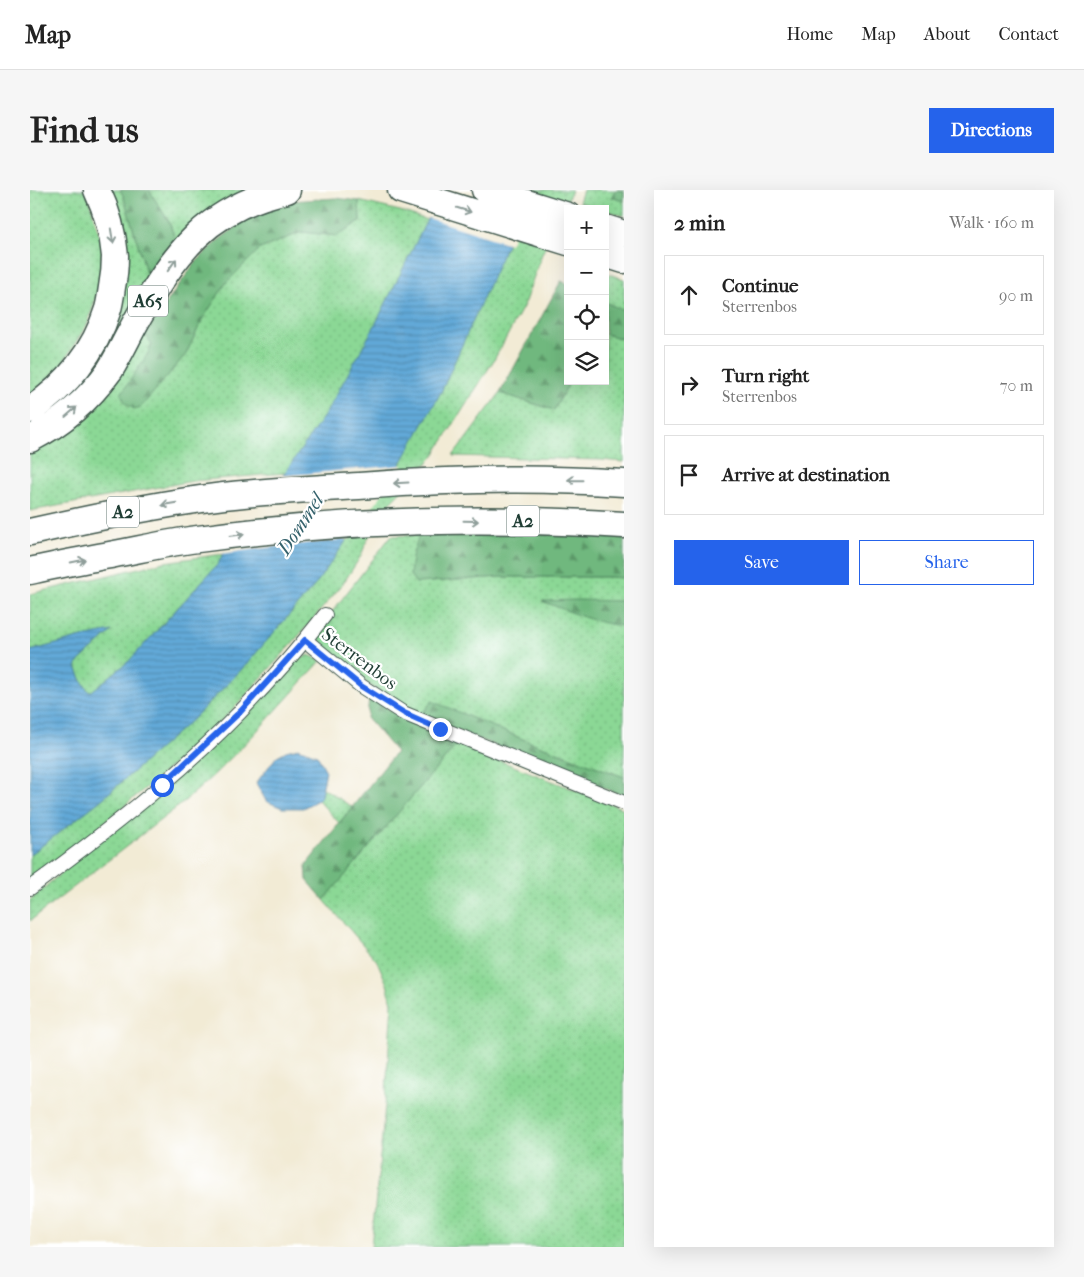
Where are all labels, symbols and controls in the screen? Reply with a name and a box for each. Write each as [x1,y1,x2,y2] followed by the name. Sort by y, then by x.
[25,21,71,49] text: Map
[786,24,833,45] text: Home
[861,24,896,45] text: Map
[924,24,970,45] text: About
[998,24,1059,45] text: Contact
[929,108,1054,153] button: Directions
[30,110,139,151] text: Find us
[456,205,472,215] one-way arrow
[564,205,609,385] map controls
[564,205,609,250] button: +
[674,211,725,235] text: 2 min
[949,213,1034,232] text: Walk · 160 m
[107,228,117,244] one-way arrow
[564,250,609,295] button: −
[167,258,177,272] one-way arrow
[722,275,798,297] text: Continue
[675,281,703,309] icon: ahead
[128,285,168,316] road number: A65
[999,286,1033,305] text: 90 m
[564,295,609,340] button: locate
[722,297,797,316] text: Sterrenbos
[564,340,609,385] button: layers
[722,365,809,387] text: Turn right
[675,371,703,399] icon: right
[1000,376,1033,395] text: 70 m
[722,387,797,406] text: Sterrenbos
[64,407,77,418] one-way arrow
[675,461,703,489] icon: arrive
[722,464,890,486] text: Arrive at destination
[568,475,584,485] one-way arrow
[393,479,409,488] one-way arrow
[271,488,330,561] water label: Dommel
[107,496,139,528] road number: A2
[162,500,178,510] one-way arrow
[507,506,539,536] road number: A2
[463,516,479,526] one-way arrow
[229,530,245,540] one-way arrow
[674,540,849,585] button: Save
[859,540,1034,585] button: Share
[69,556,85,566] one-way arrow
[317,623,402,694] street label: Sterrenbos
[429,718,452,741] route end
[151,774,174,797] route start

